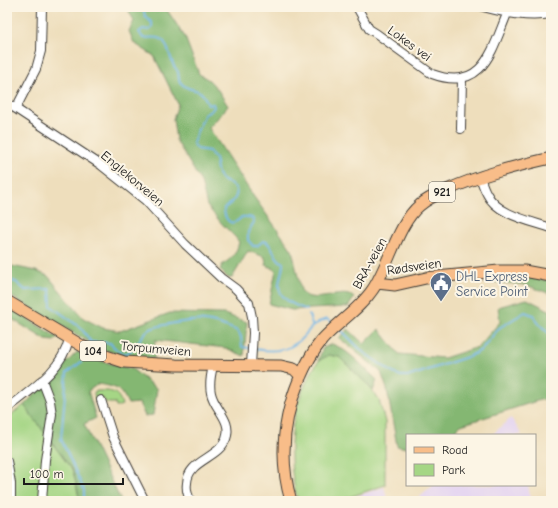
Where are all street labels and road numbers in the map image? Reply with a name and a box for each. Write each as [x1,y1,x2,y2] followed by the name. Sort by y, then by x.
[385,23,434,64] street label: Lokes vei
[98,148,167,209] street label: Englekorveien
[429,182,455,202] road number: 921
[349,235,390,292] street label: BRA-veien
[386,255,442,278] street label: Rødsveien
[120,338,192,359] street label: Torpumveien
[80,341,106,361] road number: 104

